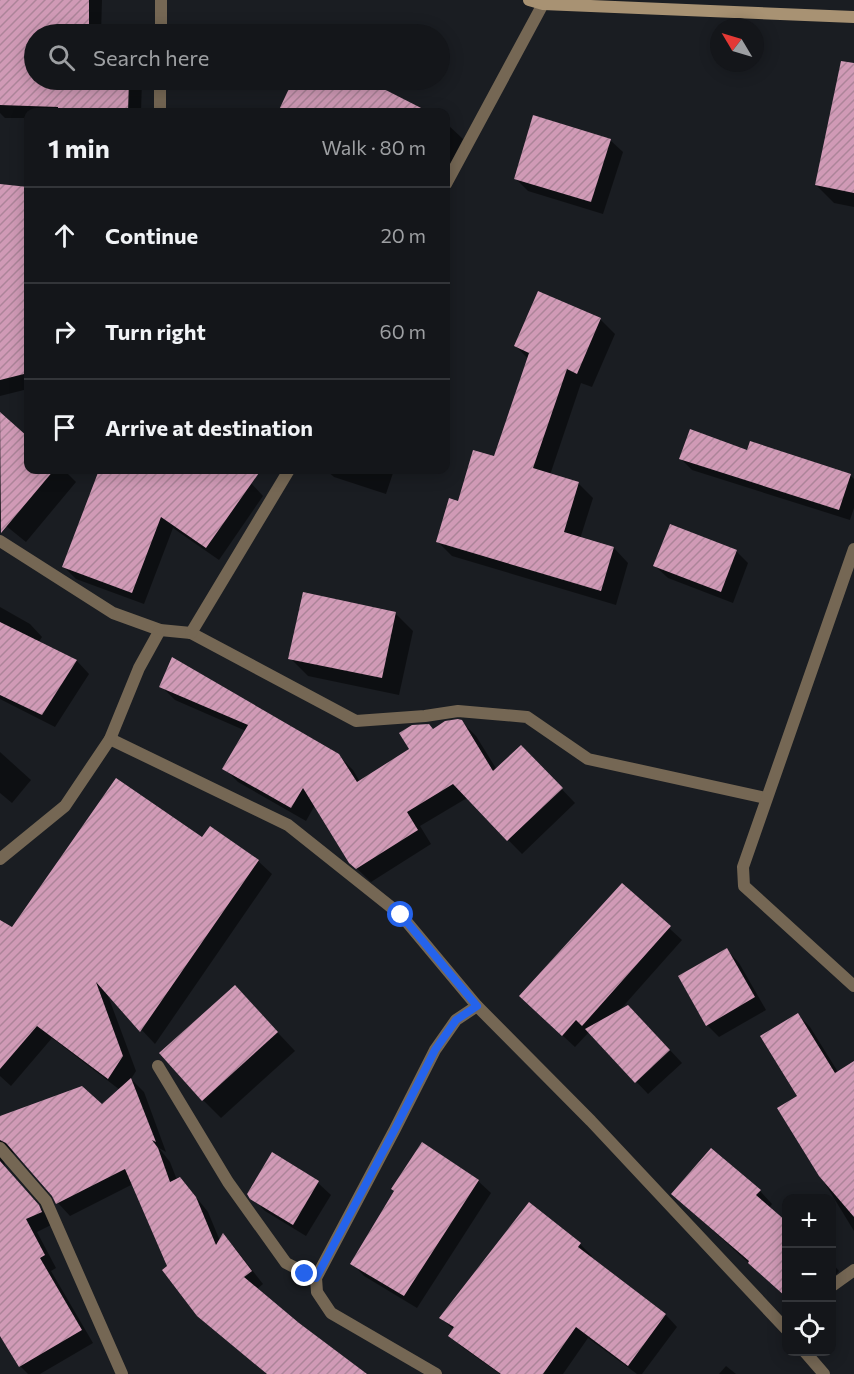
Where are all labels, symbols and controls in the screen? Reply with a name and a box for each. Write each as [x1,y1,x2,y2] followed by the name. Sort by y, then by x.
[710,18,764,72] north arrow
[24,24,450,90] search box
[45,41,78,74] icon: search
[93,44,209,71] text: Search here
[48,132,110,163] text: 1 min
[321,135,426,159] text: Walk · 80 m
[48,219,81,252] icon: ahead
[105,222,198,249] text: Continue
[381,223,426,247] text: 20 m
[48,315,81,348] icon: right
[105,318,206,345] text: Turn right
[380,319,426,343] text: 60 m
[48,411,81,444] icon: arrive
[105,414,313,441] text: Arrive at destination
[387,901,413,927] route start
[782,1194,836,1356] map controls
[782,1194,836,1248] button: +
[782,1248,836,1302] button: −
[291,1260,317,1286] route end
[782,1302,836,1356] button: locate

